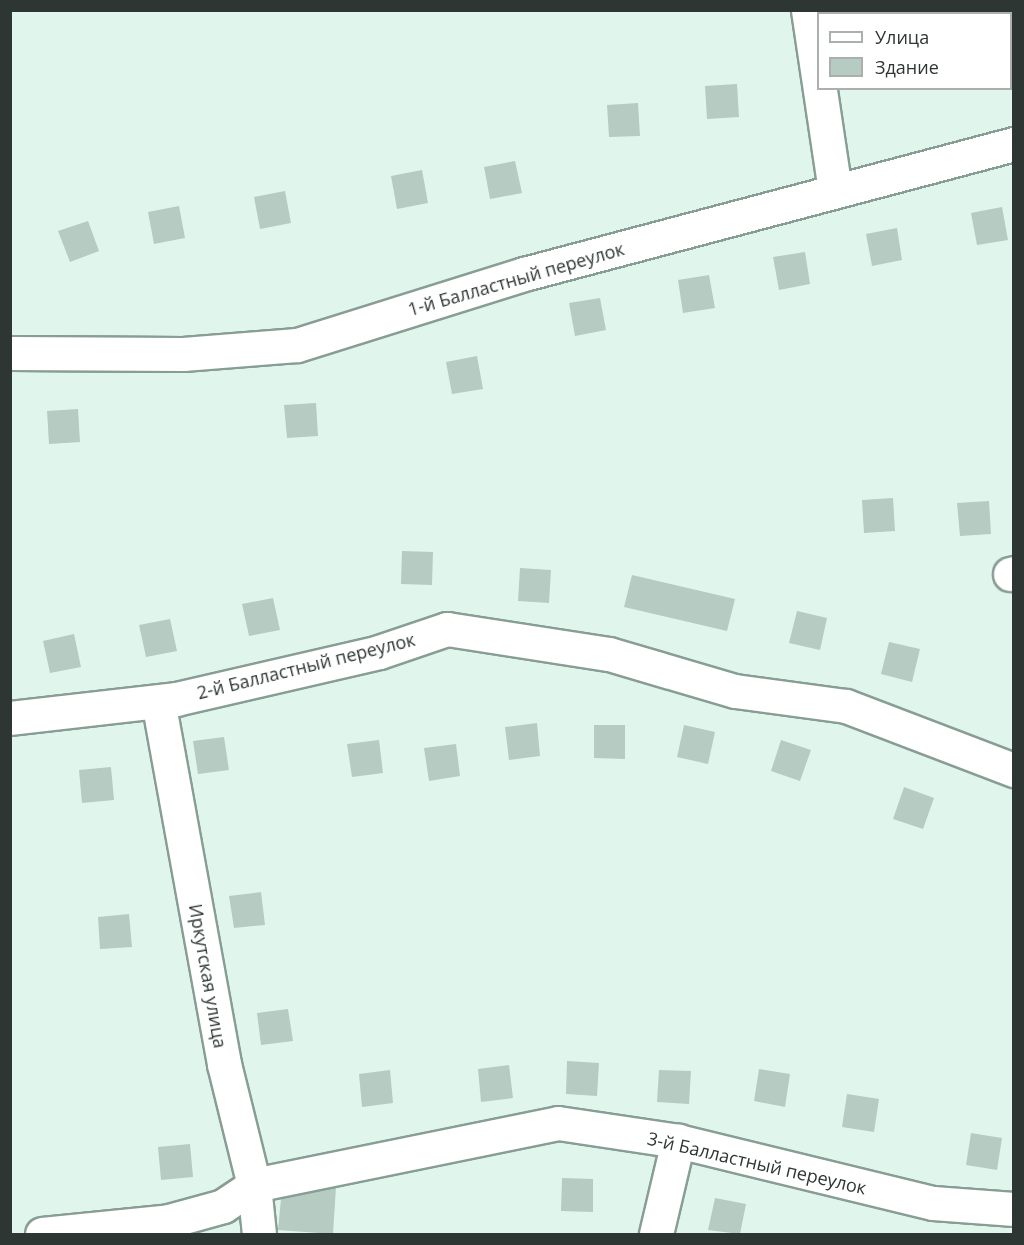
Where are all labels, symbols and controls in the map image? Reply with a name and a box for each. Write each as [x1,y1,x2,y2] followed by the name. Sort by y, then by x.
[817,12,1012,90] legend
[875,25,929,49] text: Улица
[875,55,939,79] text: Здание
[405,238,627,320] street label: 1-й Балластный переулок
[195,628,417,704] street label: 2-й Балластный переулок
[185,902,231,1050] street label: Иркутская улица
[645,1127,869,1199] street label: 3-й Балластный переулок

